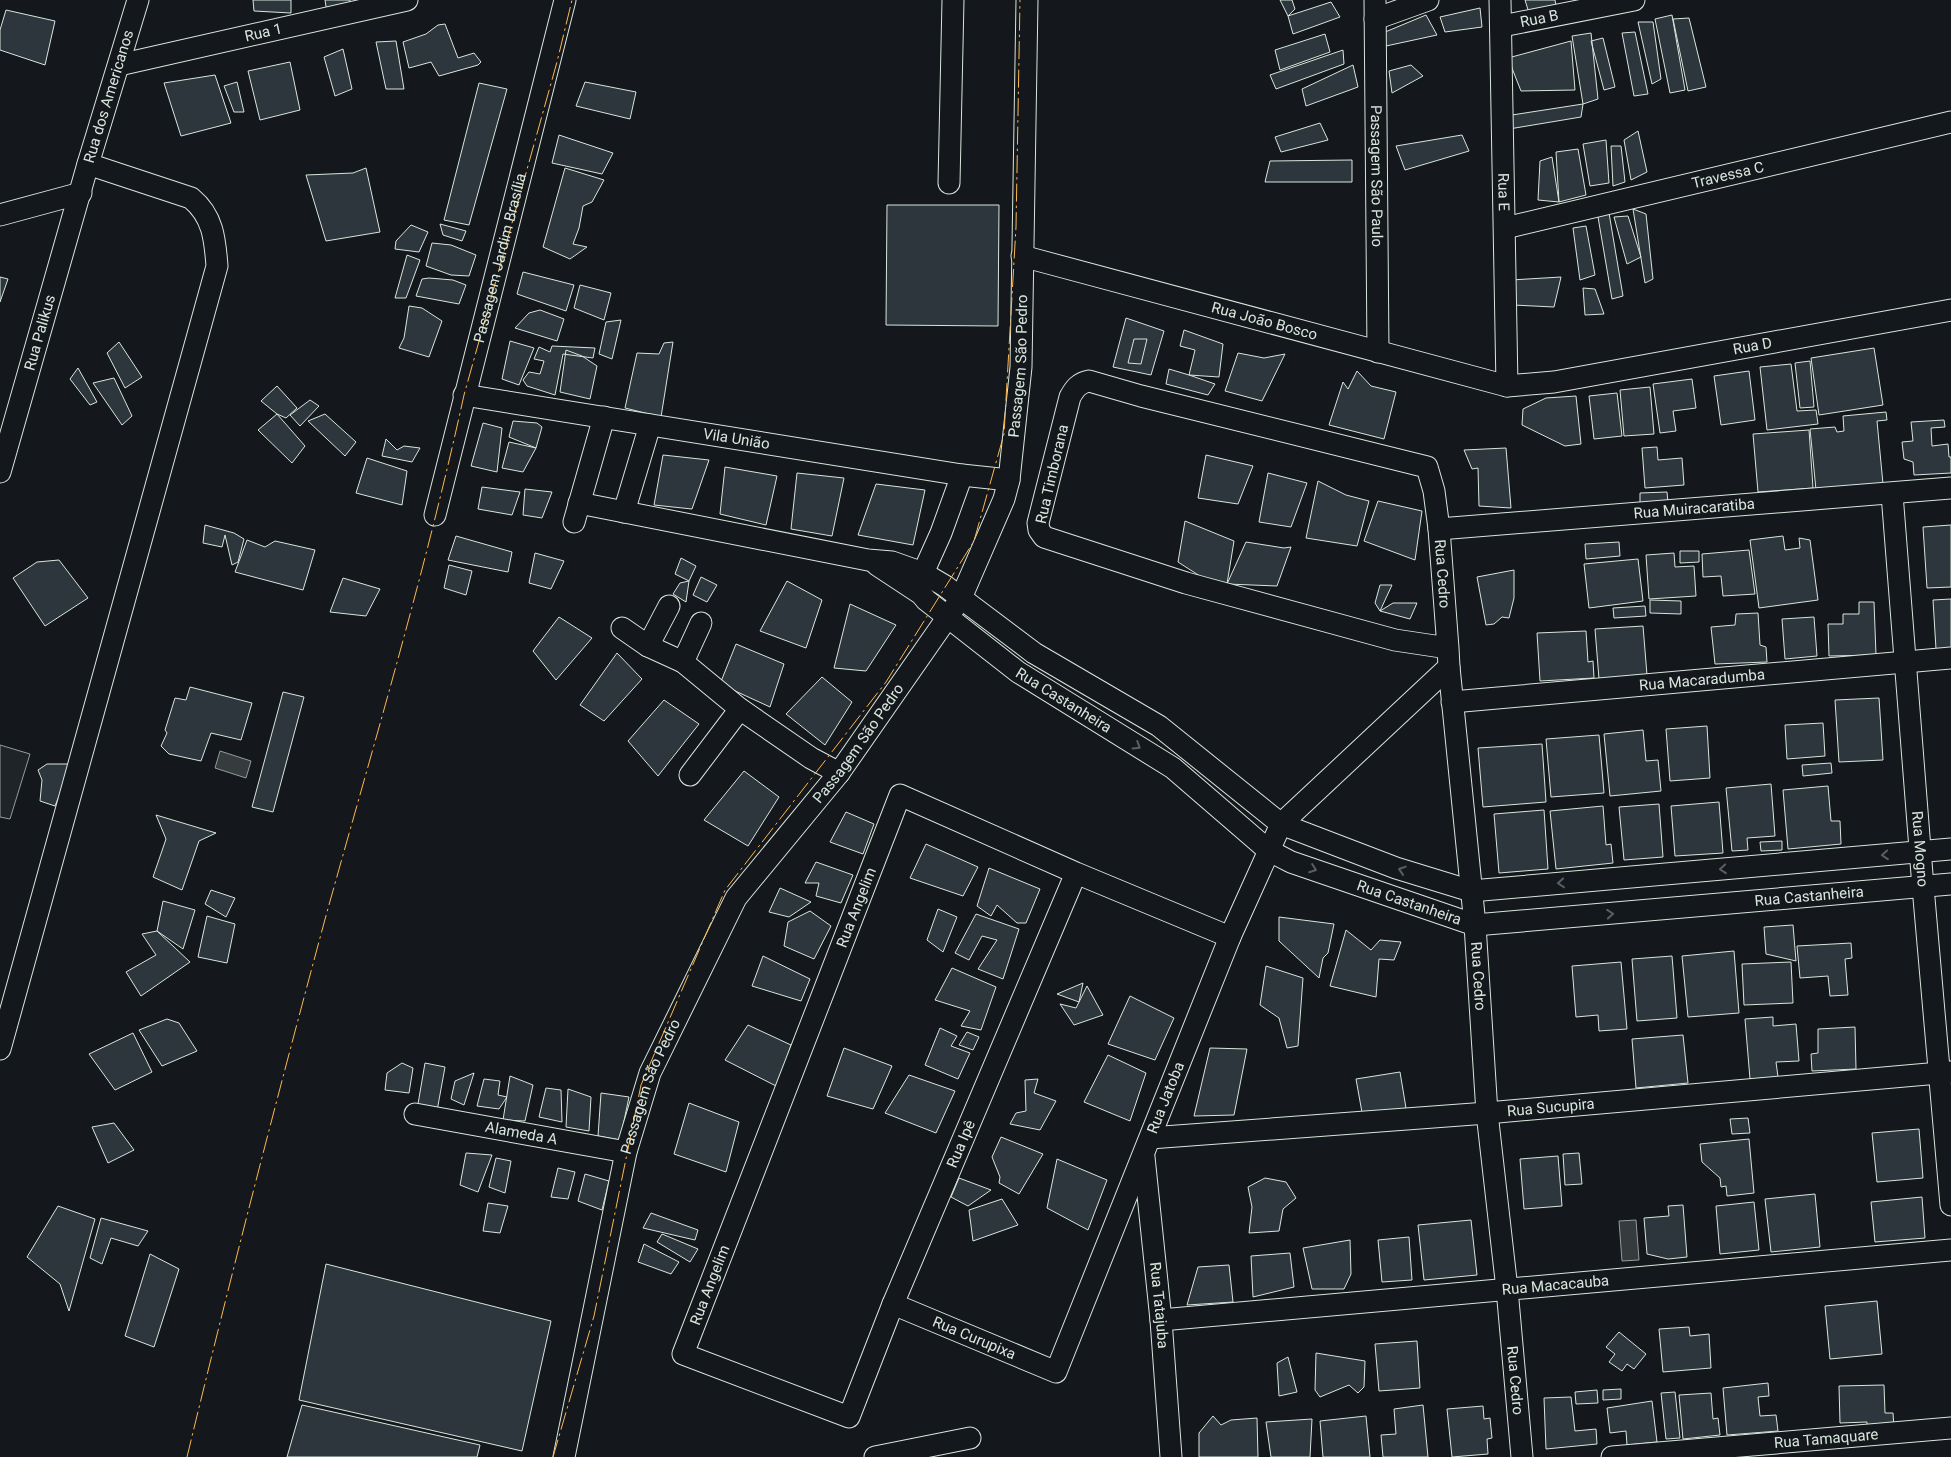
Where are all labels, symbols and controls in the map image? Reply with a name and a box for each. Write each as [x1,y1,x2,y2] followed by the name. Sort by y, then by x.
[1519,6,1560,31] street label: Rua B
[243,19,284,45] street label: Rua 1
[80,28,137,165] street label: Rua dos Americanos
[1367,105,1386,247] street label: Passagem São Paulo
[1690,158,1766,192] street label: Travessa C
[470,171,530,345] street label: Passagem Jardim Brasília
[1494,173,1513,212] street label: Rua E
[20,293,59,373] street label: Rua Palikus
[1005,295,1031,438] street label: Passagem São Pedro
[1210,298,1319,344] street label: Rua João Bosco
[1732,334,1773,358] street label: Rua D
[1032,423,1072,525] street label: Rua Timborana
[702,425,771,453] street label: Vila União
[1633,495,1756,522] street label: Rua Muiracaratiba
[1431,539,1454,609] street label: Rua Cedro
[1012,664,1115,737] street label: Rua Castanheira
[1638,665,1766,694] street label: Rua Macaradumba
[809,680,907,807] street label: Passagem São Pedro
[1132,740,1141,749] one-way arrow
[1908,810,1932,888] street label: Rua Mogno
[1881,849,1889,860] one-way arrow
[1308,863,1316,873] one-way arrow
[1719,863,1727,874] one-way arrow
[833,865,880,950] street label: Rua Angelim
[1398,866,1407,876] one-way arrow
[1355,876,1464,929] street label: Rua Castanheira
[1557,877,1565,888] one-way arrow
[1754,883,1864,910] street label: Rua Castanheira
[1607,908,1615,919] one-way arrow
[1467,941,1489,1011] street label: Rua Cedro
[617,1016,684,1156] street label: Passagem São Pedro
[1143,1059,1188,1136] street label: Rua Jatoba
[1506,1095,1595,1120] street label: Rua Sucupira
[484,1118,559,1148] street label: Alameda A
[943,1118,979,1170] street label: Rua Ipê
[686,1242,733,1328] street label: Rua Angelim
[1146,1261,1172,1349] street label: Rua Tatajuba
[1501,1271,1610,1299] street label: Rua Macacauba
[930,1313,1019,1363] street label: Rua Curupixa
[1503,1345,1527,1416] street label: Rua Cedro
[1773,1425,1879,1452] street label: Rua Tamaquare

